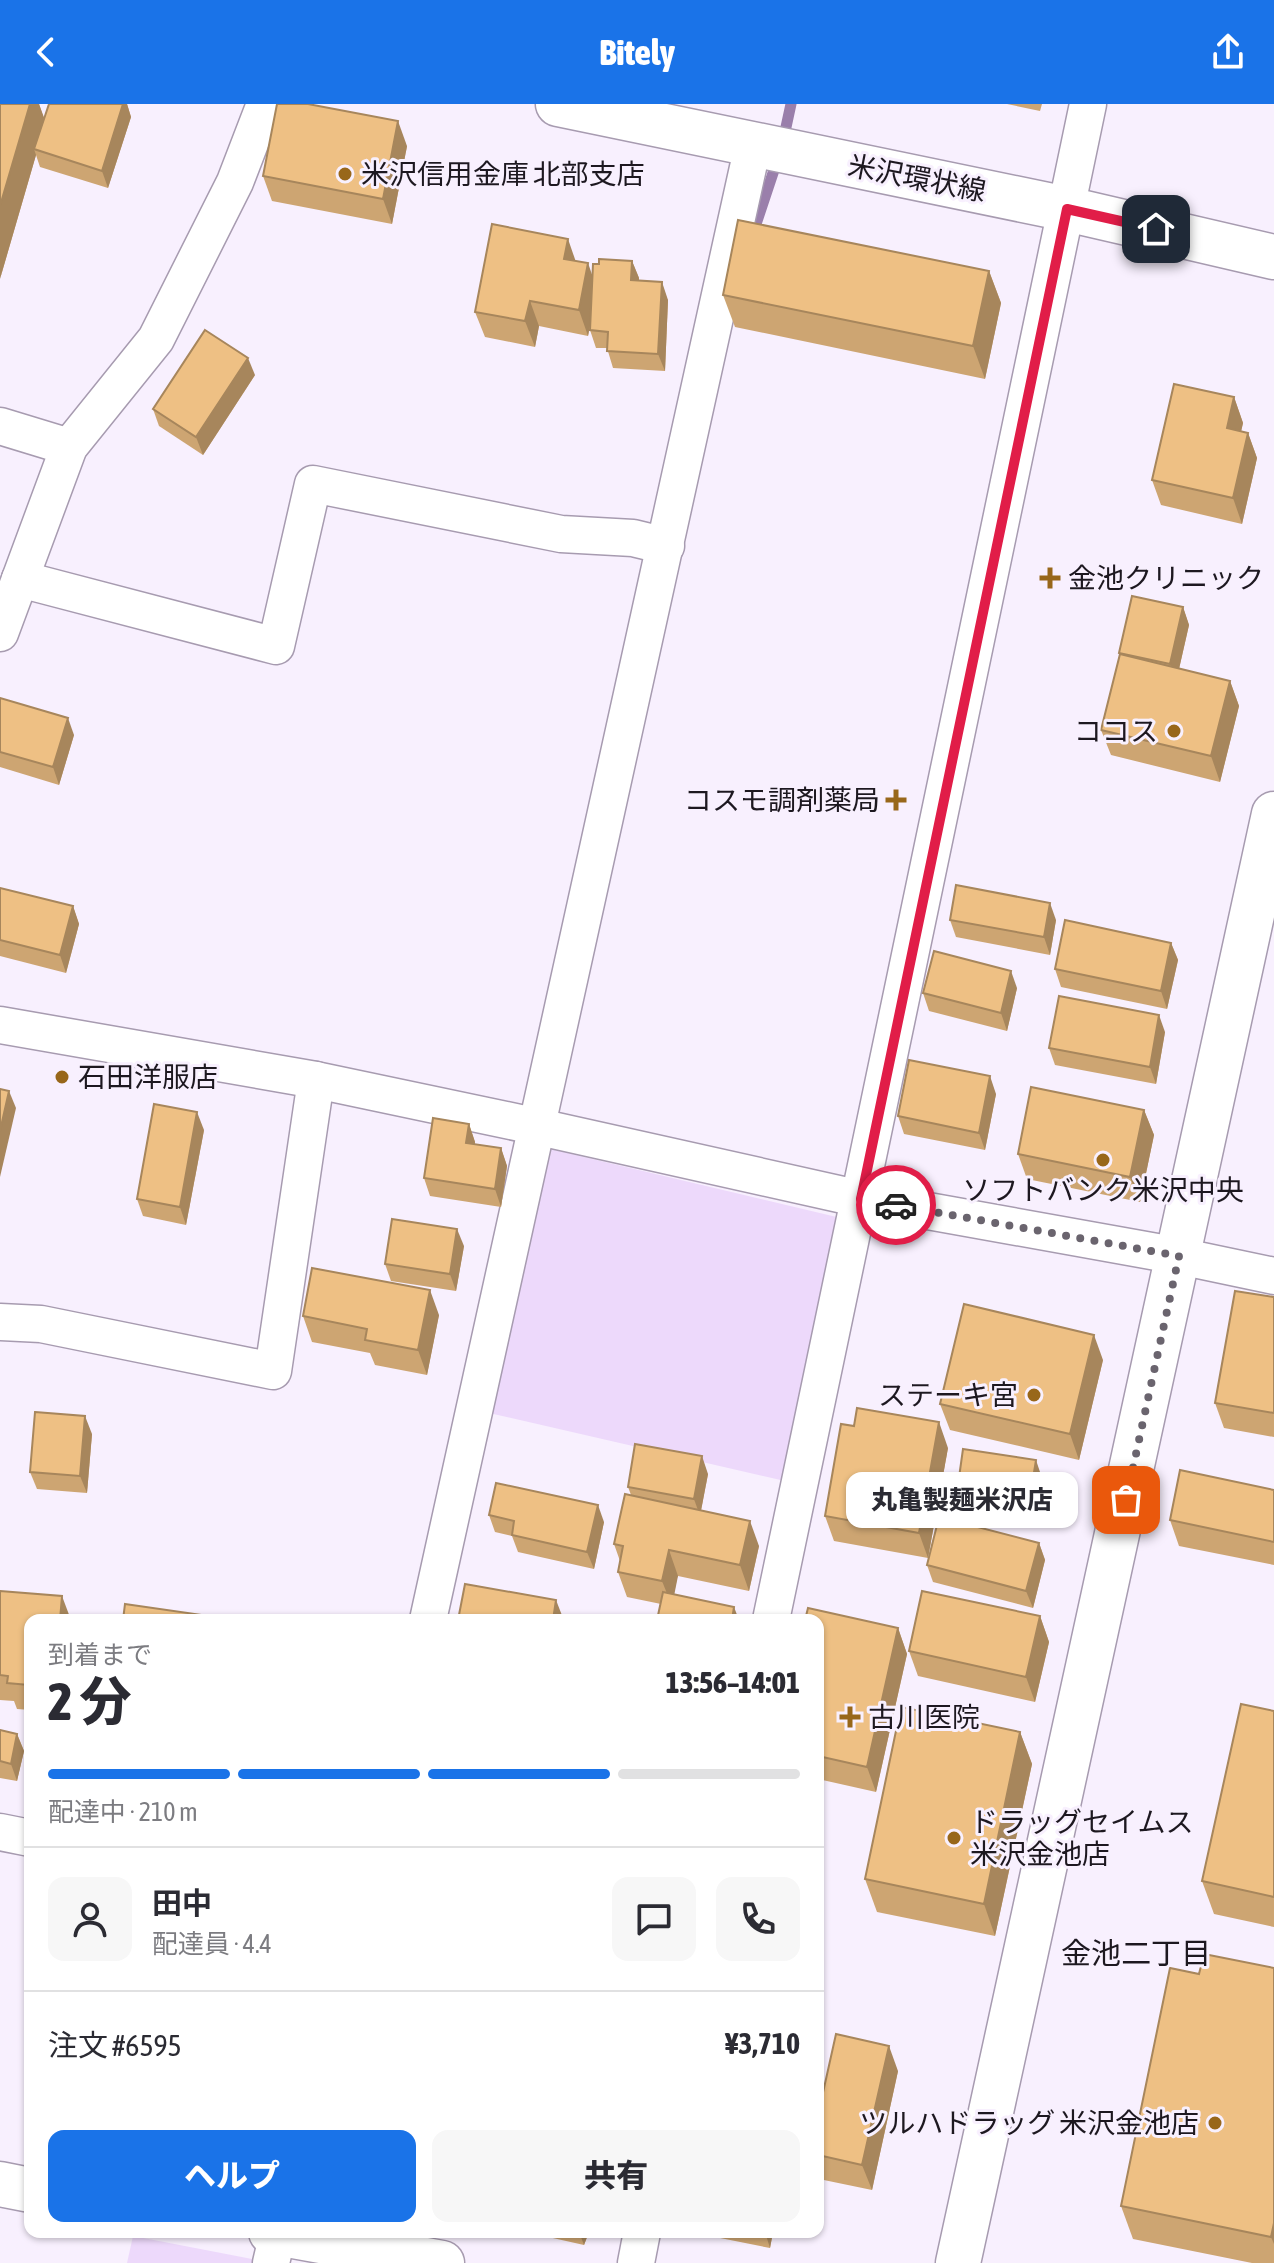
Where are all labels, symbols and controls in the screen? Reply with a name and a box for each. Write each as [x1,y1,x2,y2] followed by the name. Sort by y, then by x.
[24,30,68,74] icon: back
[1206,30,1250,74] icon: share
[599,31,675,73] text: Bitely
[845,149,989,207] street label: 米沢環状線
[361,158,645,190] place label: 米沢信用金庫 北部支店
[336,165,354,183] marker: 米沢信用金庫 北部支店
[1122,195,1190,263] pin
[1134,207,1178,251] icon: home
[1068,562,1264,594] place label: 金池クリニック
[1039,567,1061,589] marker: 金池クリニック
[1074,715,1158,747] place label: ココス
[1165,722,1183,740] marker: ココス
[684,784,880,816] place label: コスモ調剤薬局
[887,791,905,809] marker: コスモ調剤薬局
[78,1061,218,1093] place label: 石田洋服店
[53,1068,71,1086] marker: 石田洋服店
[1094,1151,1112,1169] marker: ソフトバンク米沢中央
[856,1165,936,1245] courier
[962,1174,1244,1206] place label: ソフトバンク米沢中央
[874,1183,918,1227] icon: car
[878,1379,1018,1411] place label: ステーキ宮
[1025,1386,1043,1404] marker: ステーキ宮
[1092,1466,1160,1534] pin
[846,1472,1078,1528] callout: 丸亀製麺米沢店
[1104,1478,1148,1522] icon: bag
[871,1485,1053,1515] text: 丸亀製麺米沢店
[48,1640,152,1670] text: 到着まで
[665,1665,800,1699] text: 13:56–14:01
[48,1671,132,1731] text: 2 分
[868,1701,980,1733] place label: 古川医院
[839,1706,861,1728] marker: 古川医院
[48,1797,198,1827] text: 配達中 · 210 m
[970,1806,1193,1870] place label: ドラッグセイムス 米沢金池店
[945,1829,963,1847] marker: ドラッグセイムス 米沢金池店
[48,1877,132,1961] button: person
[612,1877,696,1961] button: chat
[716,1877,800,1961] button: phone
[152,1886,212,1920] text: 田中
[152,1929,272,1959] text: 配達員 · 4.4
[1061,1936,1211,1970] district label: 金池二丁目
[725,2026,800,2060] text: ¥3,710
[48,2028,182,2062] text: 注文 #6595
[859,2107,1199,2139] place label: ツルハドラッグ 米沢金池店
[1206,2114,1224,2132] marker: ツルハドラッグ 米沢金池店
[48,2130,416,2222] button: ヘルプ
[432,2130,800,2222] button: 共有

